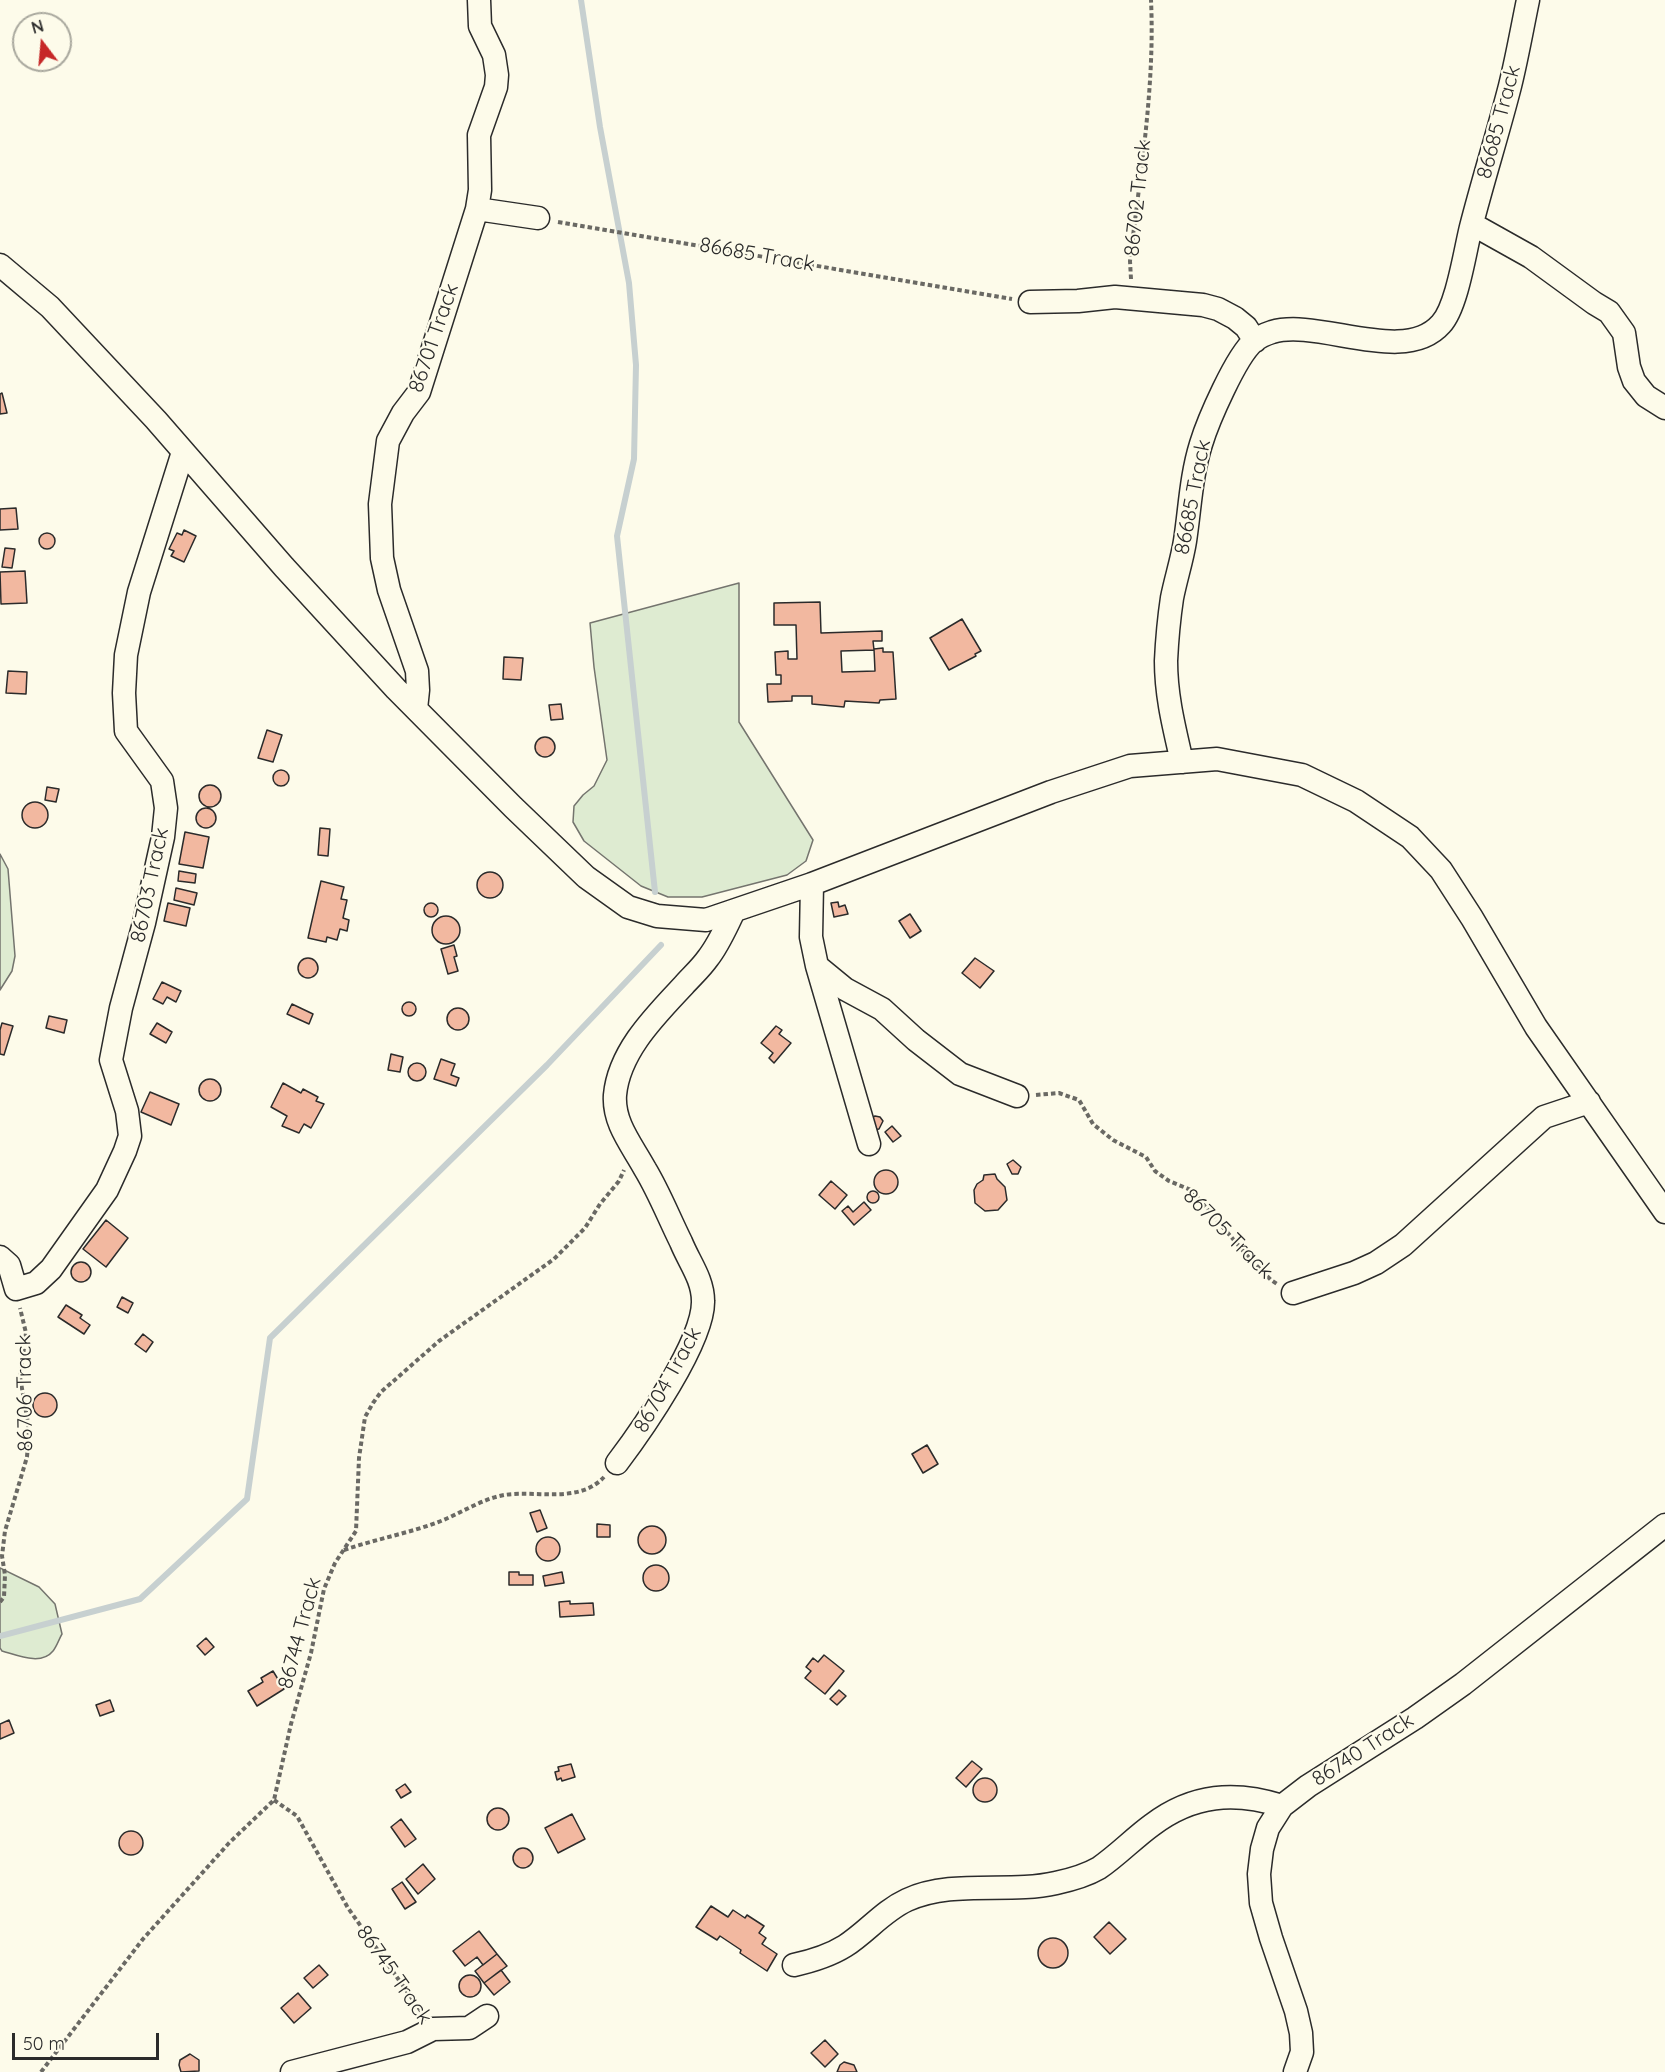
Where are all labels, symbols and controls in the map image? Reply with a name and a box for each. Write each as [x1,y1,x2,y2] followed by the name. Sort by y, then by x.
[12,12,72,72] north arrow
[29,15,46,38] text: N
[1472,62,1526,182] street label: 86685 Track
[1119,138,1157,258] street label: 86702 Track
[697,232,817,278] street label: 86685 Track
[404,280,464,396] street label: 86701 Track
[1170,437,1216,557] street label: 86685 Track
[126,825,174,945] street label: 86703 Track
[1178,1184,1278,1284] street label: 86705 Track
[629,1323,707,1437] street label: 86704 Track
[11,1334,39,1452] street label: 86706 Track
[273,1574,327,1692] street label: 86744 Track
[1308,1708,1418,1792] street label: 86740 Track
[351,1921,437,2029] street label: 86745 Track
[15,2021,162,2059] scale bar
[23,2032,65,2055] text: 50 m

